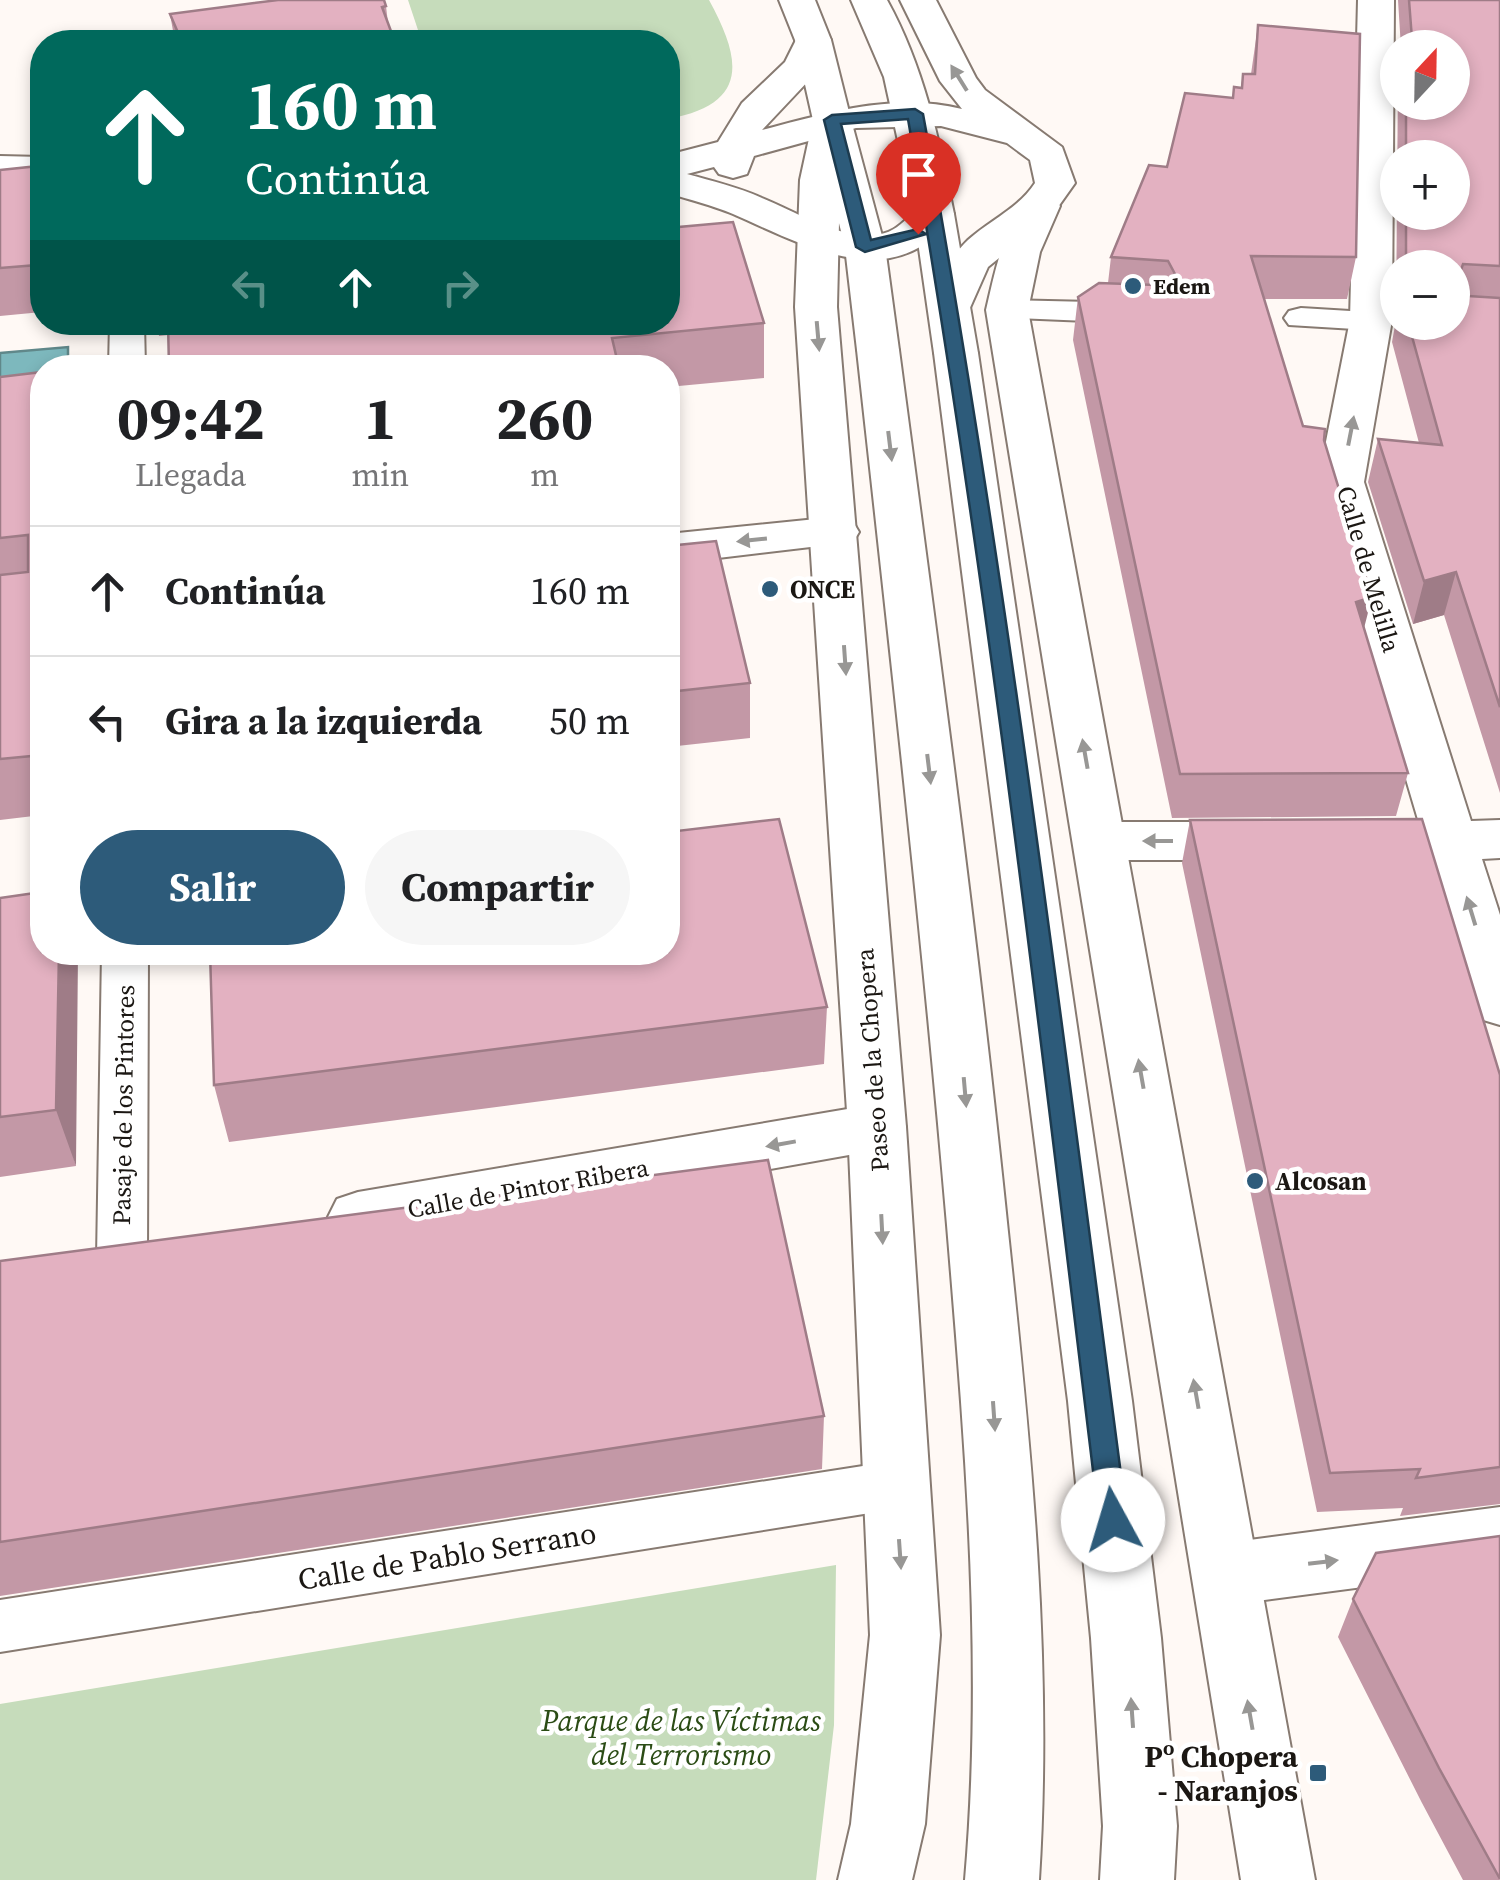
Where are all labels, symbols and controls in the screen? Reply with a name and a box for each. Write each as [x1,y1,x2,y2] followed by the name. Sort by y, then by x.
[1380,30,1470,120] north arrow
[1380,30,1470,340] map controls
[245,56,437,152] text: 160 m
[951,64,968,92] one-way arrow
[80,70,210,200] icon: ahead
[876,132,961,235] pin
[1380,140,1470,230] button: +
[245,147,429,209] text: Continúa
[891,147,946,202] icon: arrive
[1380,250,1470,340] button: −
[223,260,278,315] icon: left
[328,260,383,315] icon: ahead
[433,260,488,315] icon: right
[1153,271,1210,301] place label: Edem
[1122,275,1144,297] marker: Edem
[811,321,827,353] one-way arrow
[117,377,265,459] text: 09:42
[364,377,397,459] text: 1
[496,377,593,459] text: 260
[1343,415,1359,446] one-way arrow
[882,431,898,463] one-way arrow
[135,453,246,497] text: Llegada
[351,453,409,497] text: min
[530,453,559,497] text: m
[1329,482,1409,656] street label: Calle de Melilla
[735,533,767,549] one-way arrow
[80,564,135,619] icon: ahead
[165,565,325,617] text: Continúa
[530,565,630,617] text: 160 m
[790,572,855,606] place label: ONCE
[759,578,781,600] marker: ONCE
[837,645,853,677] one-way arrow
[80,694,135,749] icon: left
[165,695,482,747] text: Gira a la izquierda
[549,695,630,747] text: 50 m
[1077,738,1092,769] one-way arrow
[921,754,937,785] one-way arrow
[80,830,345,945] button: Salir
[365,830,630,945] button: Compartir
[1141,833,1173,849] one-way arrow
[1463,895,1478,926] one-way arrow
[847,947,897,1173] street label: Paseo de la Chopera
[104,985,142,1225] street label: Pasaje de los Pintores
[1133,1058,1148,1089] one-way arrow
[958,1077,974,1108] one-way arrow
[765,1137,796,1152] one-way arrow
[405,1150,652,1226] street label: Calle de Pintor Ribera
[1275,1164,1367,1198] place label: Alcosan
[1244,1170,1266,1192] marker: Alcosan
[875,1214,891,1246] one-way arrow
[1188,1378,1203,1410] one-way arrow
[986,1400,1002,1432] one-way arrow
[1061,1468,1165,1572] position arrow
[295,1512,599,1600] street label: Calle de Pablo Serrano
[892,1538,908,1570] one-way arrow
[1308,1553,1340,1569] one-way arrow
[1123,1696,1139,1728] one-way arrow
[1242,1699,1257,1730] one-way arrow
[540,1700,821,1775] park label: Parque de las Víctimas del Terrorismo
[1144,1736,1299,1811] place label: Pº Chopera - Naranjos
[1307,1762,1329,1784] marker: Pº Chopera - Naranjos

